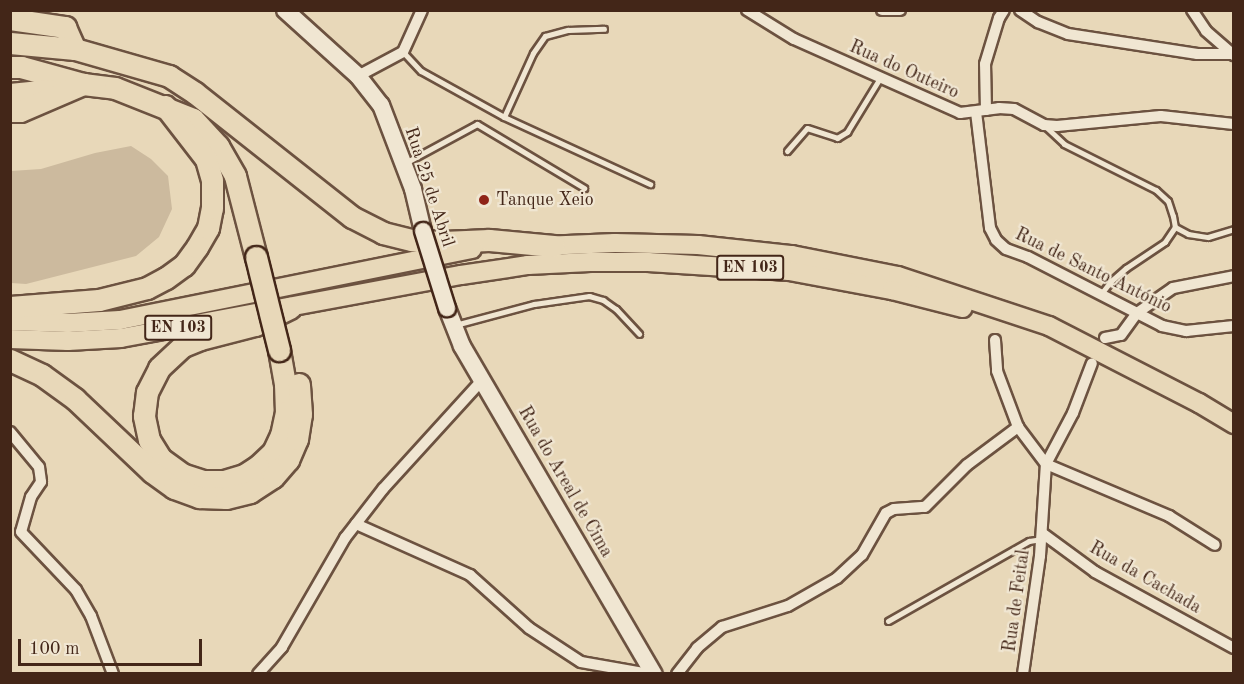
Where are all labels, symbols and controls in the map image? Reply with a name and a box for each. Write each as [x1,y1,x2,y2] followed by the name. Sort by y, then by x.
[846,36,962,104] street label: Rua do Outeiro
[399,124,459,250] street label: Rua 25 de Abril
[496,189,594,211] place label: Tanque Xeio
[477,193,491,207] marker: Tanque Xeio
[1011,224,1175,318] street label: Rua de Santo António
[716,255,784,281] road number: EN 103
[144,315,213,341] road number: EN 103
[513,403,617,561] street label: Rua do Areal de Cima
[1085,537,1205,619] street label: Rua da Cachada
[999,548,1035,654] street label: Rua de Feital
[21,627,206,665] scale bar
[29,640,80,658] text: 100 m

